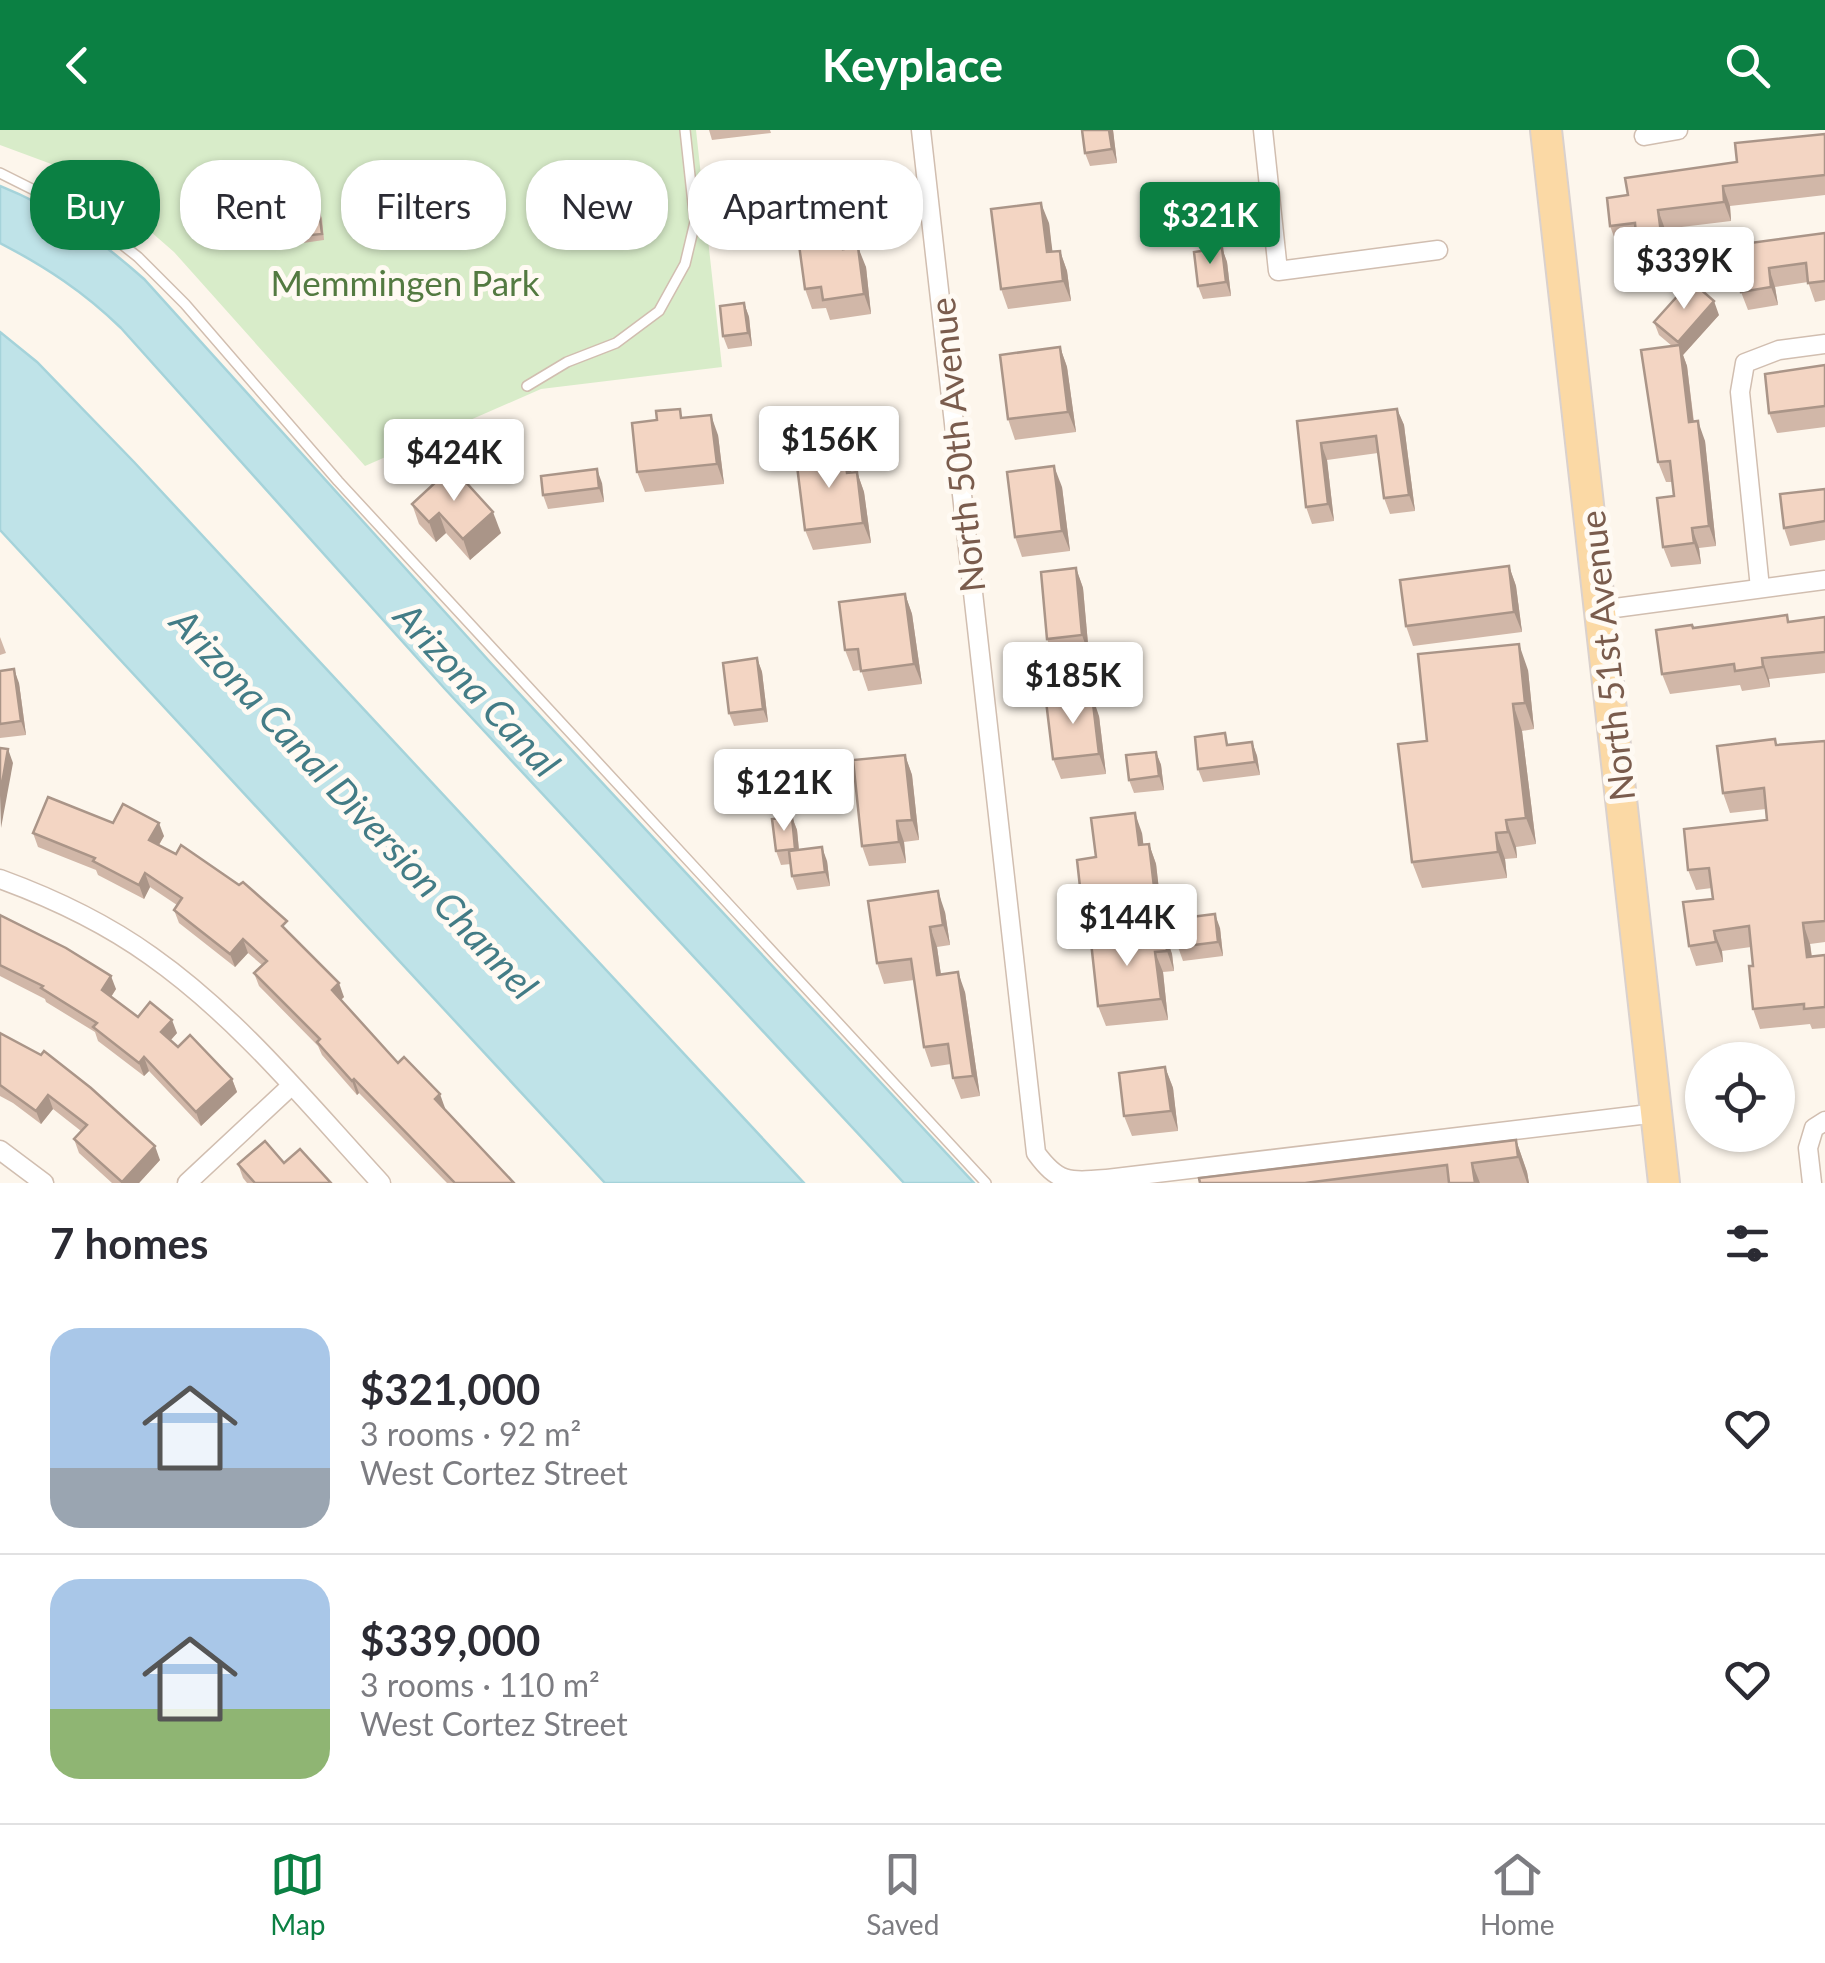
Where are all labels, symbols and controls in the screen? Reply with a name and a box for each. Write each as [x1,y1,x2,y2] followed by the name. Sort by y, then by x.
[50,38,105,93] icon: back
[822,38,1003,92] text: Keyplace
[1720,38,1775,93] icon: search
[30,160,160,250] chip: Buy
[180,160,321,250] chip: Rent
[341,160,506,250] chip: Filters
[526,160,668,250] chip: New
[688,160,923,250] chip: Apartment
[1140,182,1280,267] pin: $321K
[1162,195,1258,234] text: $321K
[1614,227,1754,312] pin: $339K
[1636,240,1732,279] text: $339K
[270,261,540,303] park label: Memmingen Park
[920,296,992,594] street label: North 50th Avenue
[759,406,899,491] pin: $156K
[384,419,524,504] pin: $424K
[781,419,877,458] text: $156K
[406,432,502,471] text: $424K
[1570,509,1642,803] street label: North 51st Avenue
[385,591,570,785] water label: Arizona Canal
[161,597,548,1008] water label: Arizona Canal Diversion Channel
[1003,642,1143,727] pin: $185K
[1025,655,1121,694] text: $185K
[714,749,854,834] pin: $121K
[736,762,832,801] text: $121K
[1057,884,1197,969] pin: $144K
[1079,897,1175,936] text: $144K
[1685,1042,1795,1152] map controls
[1685,1042,1795,1152] button: locate
[1720,1216,1775,1271] icon: filters
[50,1218,208,1268] text: 7 homes
[360,1364,540,1414] text: $321,000
[130,1368,250,1488] icon: home
[1720,1401,1775,1456] icon: heart
[360,1414,581,1453] text: 3 rooms · 92 m²
[360,1453,628,1492] text: West Cortez Street
[360,1615,540,1665] text: $339,000
[130,1619,250,1739] icon: home
[1720,1652,1775,1707] icon: heart
[360,1665,600,1704] text: 3 rooms · 110 m²
[360,1704,628,1743] text: West Cortez Street
[270,1847,326,1941] tab: Map
[866,1847,939,1941] tab: Saved
[1480,1847,1555,1941] tab: Home

